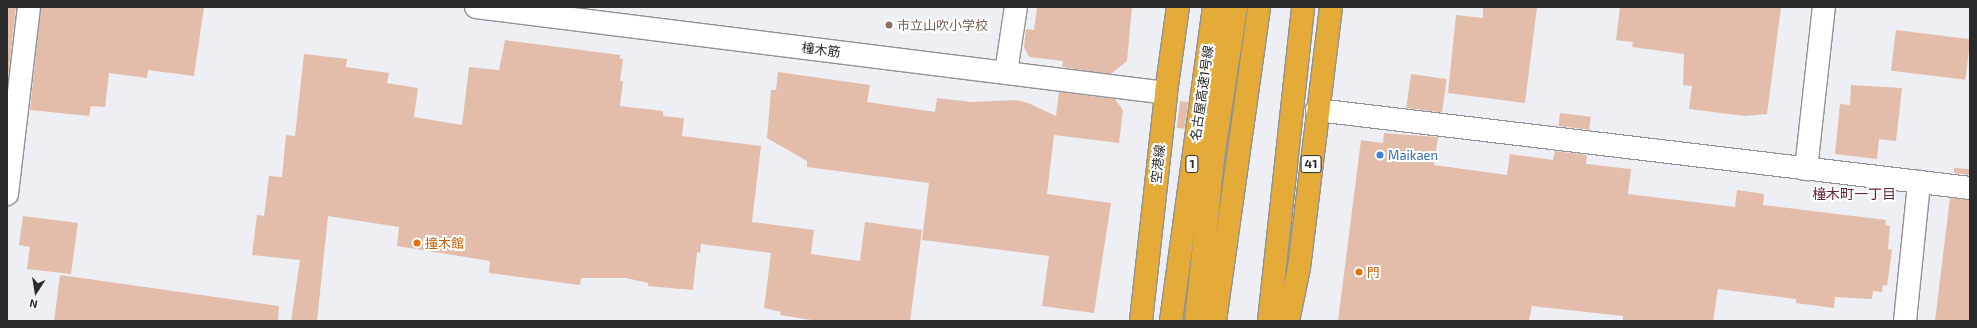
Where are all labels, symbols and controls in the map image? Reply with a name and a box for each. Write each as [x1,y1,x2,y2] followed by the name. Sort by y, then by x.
[897,17,988,33] place label: 市立山吹小学校
[884,20,894,30] marker: 市立山吹小学校
[801,40,841,60] street label: 橦木筋
[1188,44,1216,142] street label: 名古屋高速1号線
[1148,144,1168,184] street label: 空港線
[1388,147,1438,163] place label: Maikaen
[1375,150,1385,160] marker: Maikaen
[1185,154,1199,174] road number: 1
[1300,154,1322,174] road number: 41
[1812,186,1896,202] district label: 橦木町一丁目
[425,235,464,251] place label: 撞木館
[412,238,422,248] marker: 撞木館
[1367,264,1380,280] place label: 門
[1354,267,1364,277] marker: 門
[16,272,56,312] north arrow
[28,297,39,311] text: N

